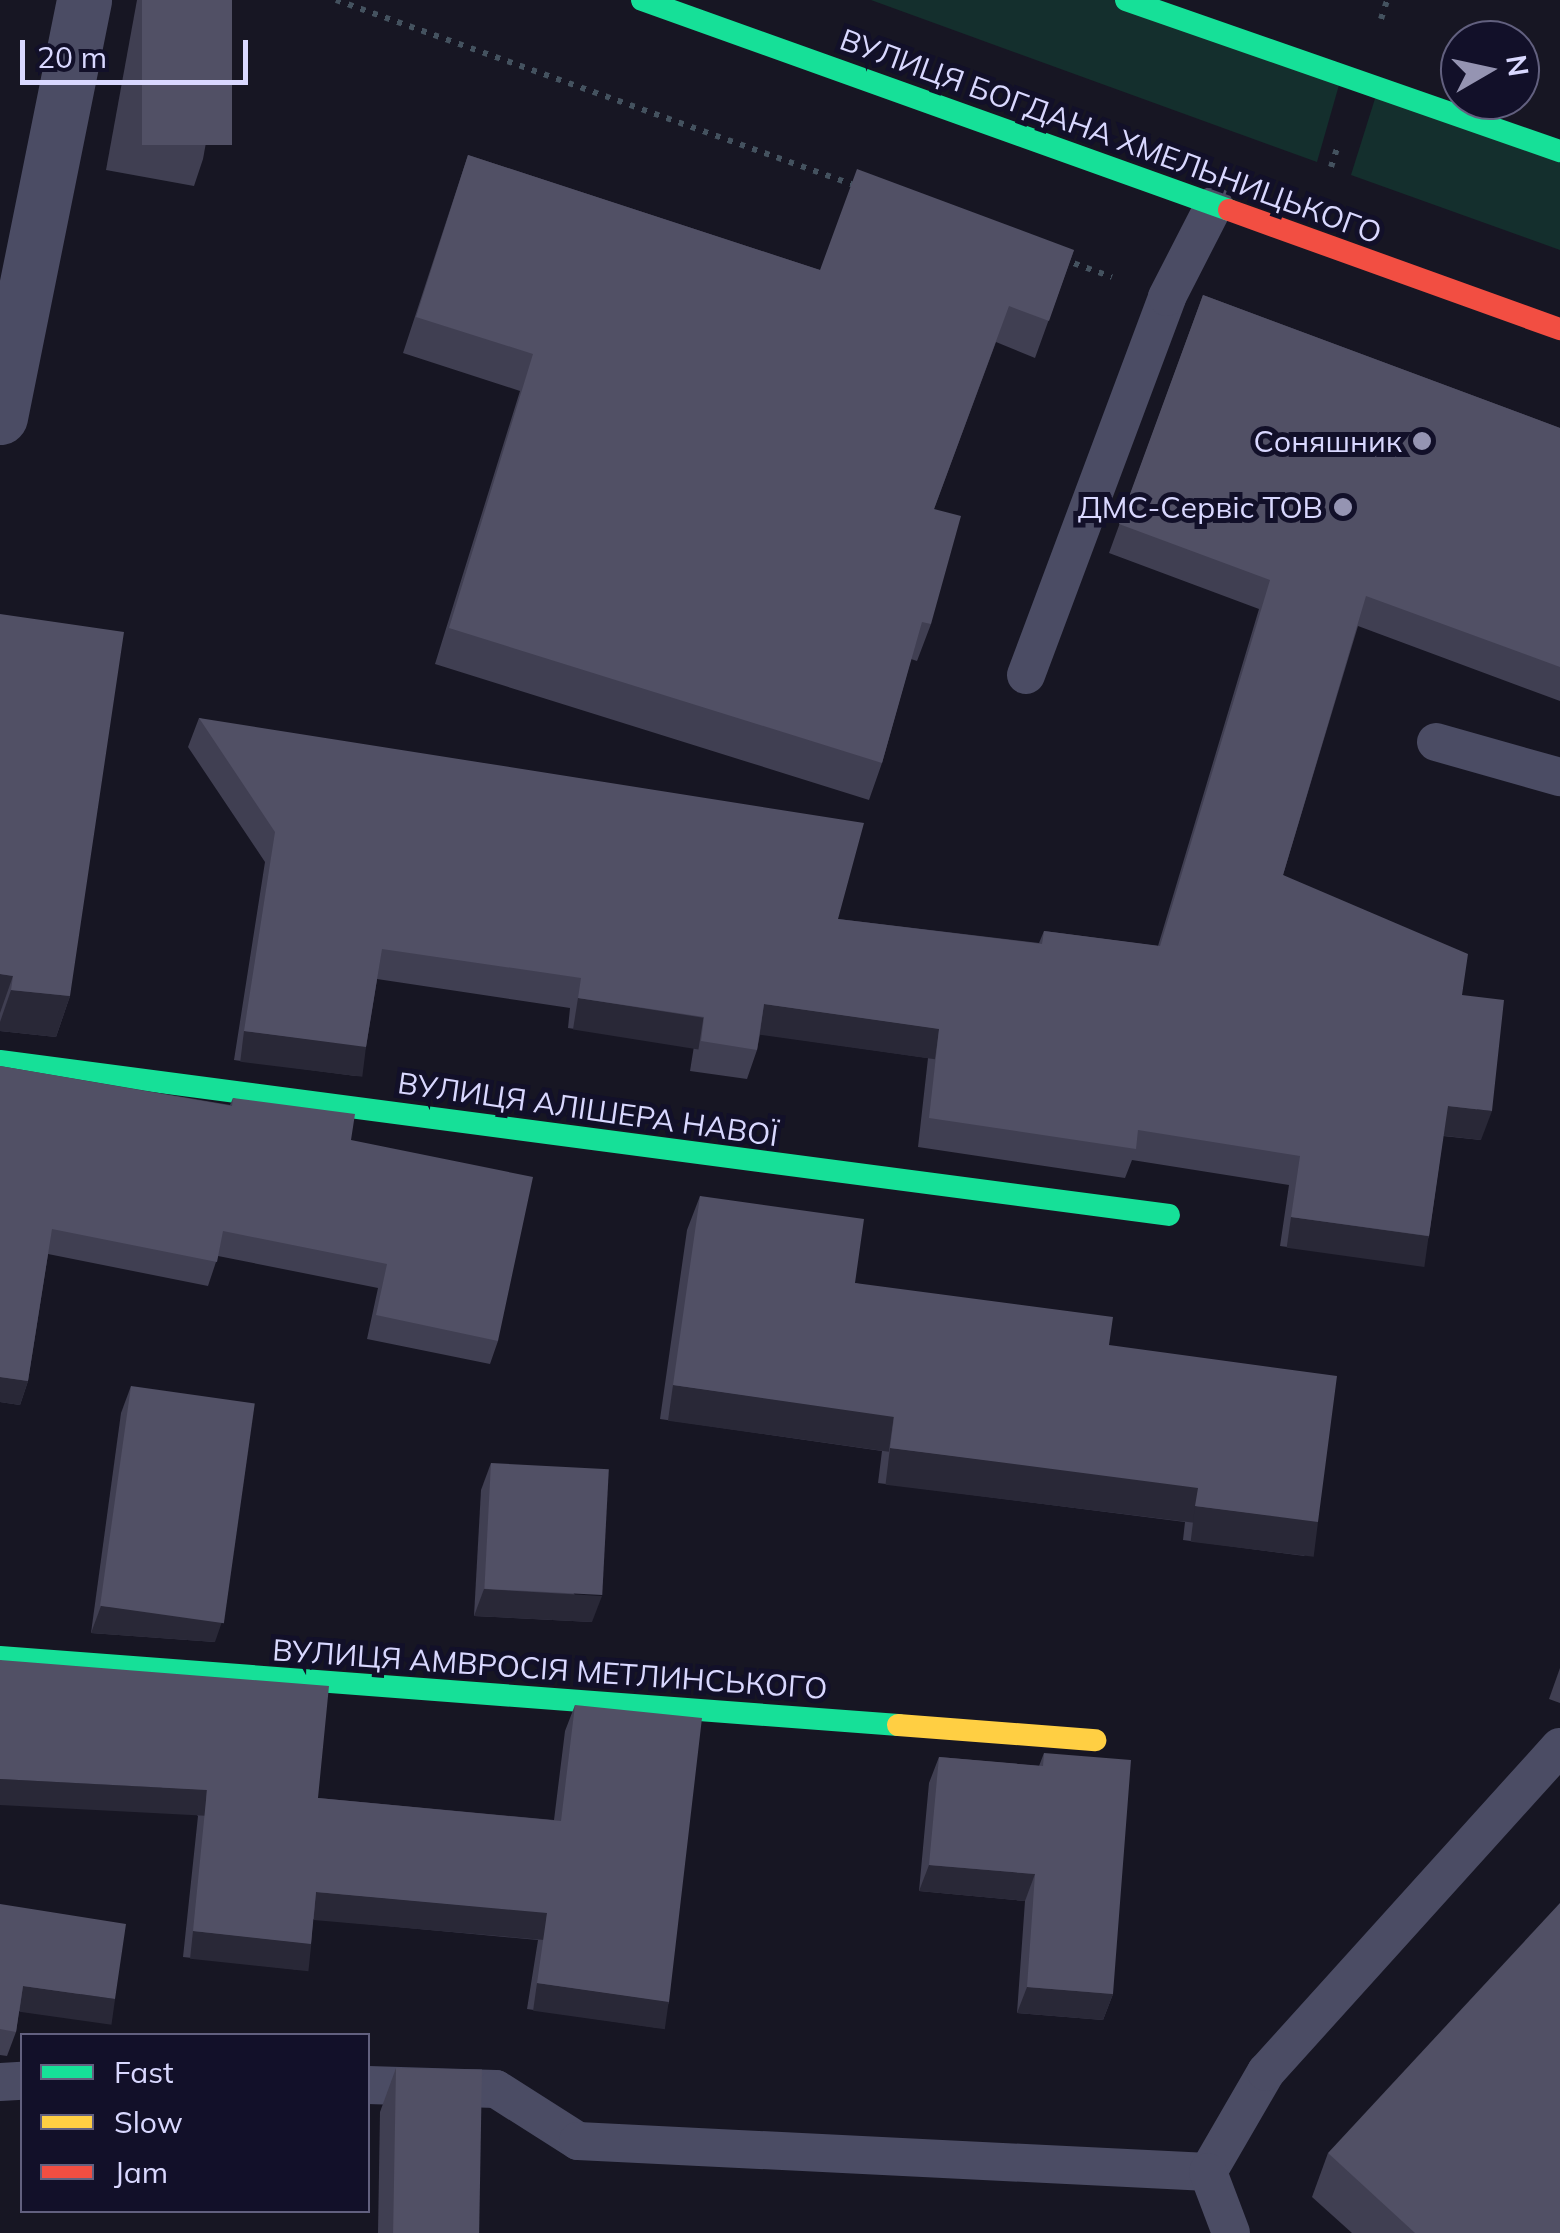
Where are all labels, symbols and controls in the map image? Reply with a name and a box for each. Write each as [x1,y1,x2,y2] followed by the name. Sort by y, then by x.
[25,20,252,82] scale bar
[1440,20,1540,120] north arrow
[835,21,1387,251] street label: ВУЛИЦЯ БОГДАНА ХМЕЛЬНИЦЬКОГО
[37,38,107,76] text: 20 m
[1499,52,1537,79] text: N
[1254,423,1402,459] place label: Соняшник
[1411,430,1433,452] marker: Соняшник
[1078,489,1323,525] place label: ДМС-Сервіс ТОВ
[1332,496,1354,518] marker: ДМС-Сервіс ТОВ
[396,1064,780,1154] street label: ВУЛИЦЯ АЛІШЕРА НАВОЇ
[271,1632,829,1706] street label: ВУЛИЦЯ АМВРОСІЯ МЕТЛИНСЬКОГО
[20,2033,370,2213] legend
[114,2053,174,2091] text: Fast
[114,2103,183,2141] text: Slow
[114,2153,168,2191] text: Jam

